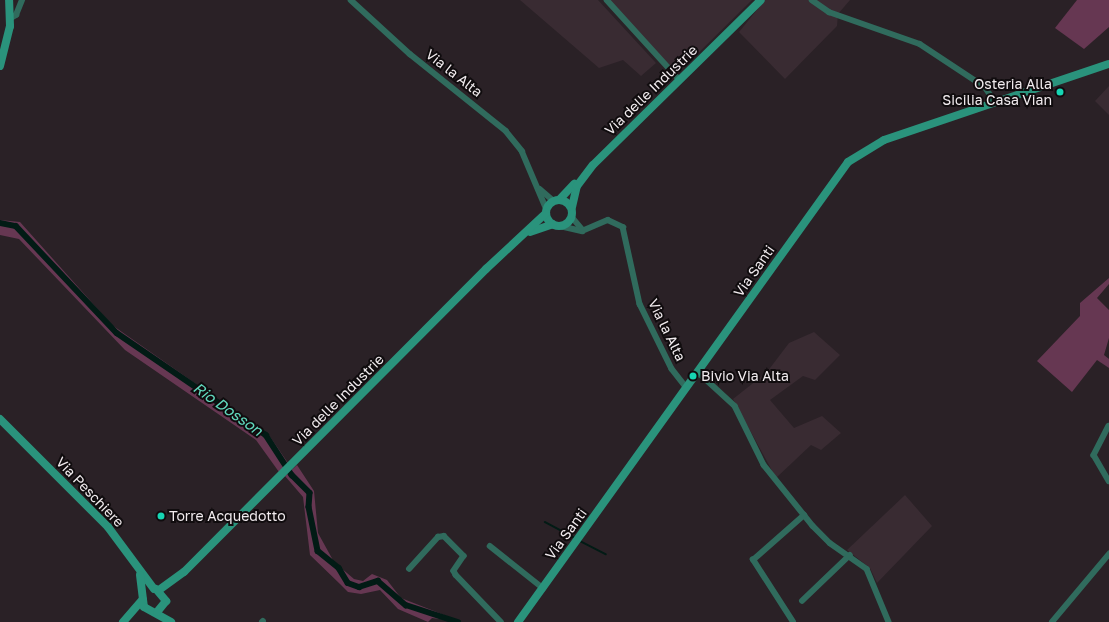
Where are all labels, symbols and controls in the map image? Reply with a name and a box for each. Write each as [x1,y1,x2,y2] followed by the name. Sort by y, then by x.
[601,42,701,138] street label: Via delle Industrie
[422,46,486,100] street label: Via la Alta
[942,76,1052,108] place label: Osteria Alla Sicilia Casa Vian
[1055,87,1065,97] marker: Osteria Alla Sicilia Casa Vian
[730,242,778,300] street label: Via Santi
[645,296,689,364] street label: Via la Alta
[289,351,387,449] street label: Via delle Industrie
[701,368,789,384] place label: Bivio Via Alta
[688,371,698,381] marker: Bivio Via Alta
[190,379,266,439] water label: Rio Dosson
[52,454,128,530] street label: Via Peschiere
[542,505,590,563] street label: Via Santi
[169,508,286,524] place label: Torre Acquedotto
[156,511,166,521] marker: Torre Acquedotto

